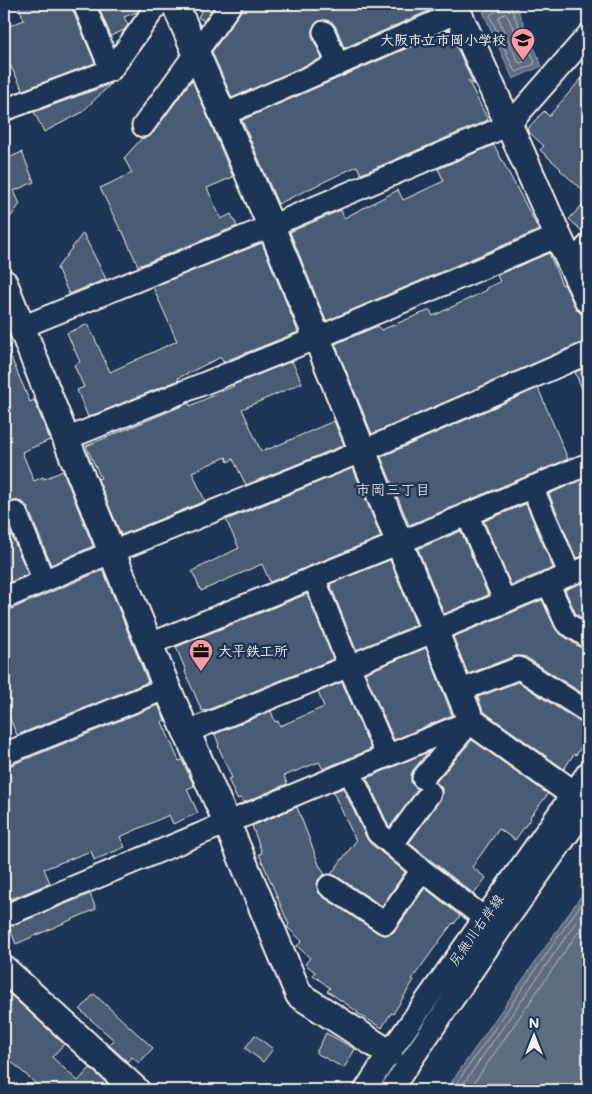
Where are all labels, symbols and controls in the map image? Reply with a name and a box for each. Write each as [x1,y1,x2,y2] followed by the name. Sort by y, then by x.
[510,27,536,61] school or university icon: 大阪市立市岡小学校
[380,30,506,49] place label: 大阪市立市岡小学校
[355,479,431,499] district label: 市岡三丁目
[188,638,214,672] office icon: 大平鉄工所
[218,641,288,660] place label: 大平鉄工所
[444,890,507,970] street label: 尻無川右岸線
[510,1012,560,1062] north arrow
[529,1013,539,1032] text: N

